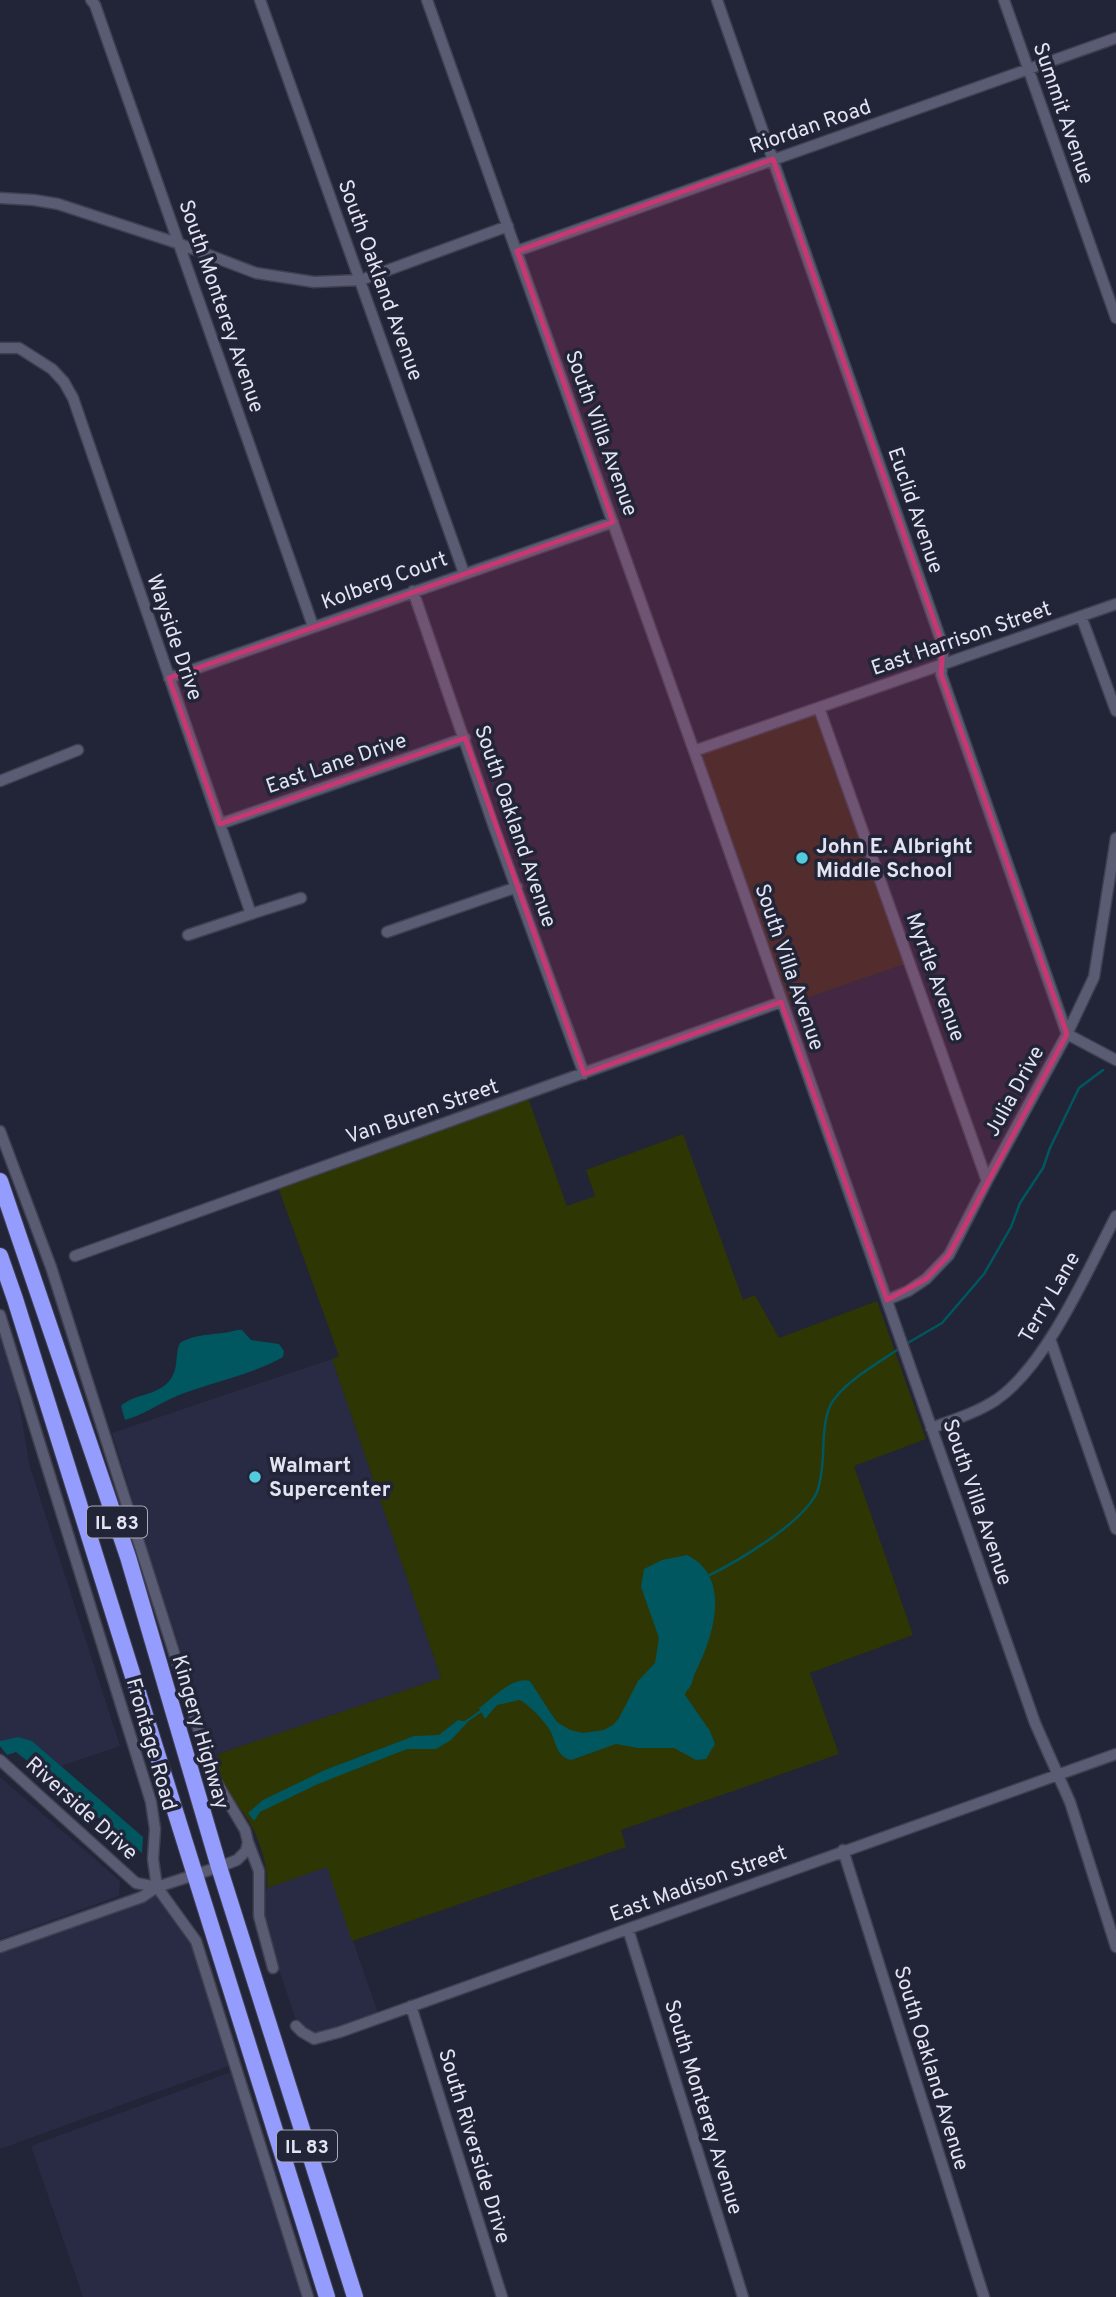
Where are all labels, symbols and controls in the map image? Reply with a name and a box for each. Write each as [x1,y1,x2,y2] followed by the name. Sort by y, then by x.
[1026,39,1099,188] street label: Summit Avenue
[746,94,875,161] street label: Riordan Road
[331,176,429,385] street label: South Oakland Avenue
[171,197,270,416] street label: South Monterey Avenue
[558,347,643,520] street label: South Villa Avenue
[880,444,949,577] street label: Euclid Avenue
[318,546,451,617] street label: Kolberg Court
[139,571,208,704] street label: Wayside Drive
[868,596,1055,683] street label: East Harrison Street
[467,722,562,931] street label: South Oakland Avenue
[262,728,410,801] street label: East Lane Drive
[816,834,973,885] place label: John E. Albright Middle School
[794,850,810,866] marker: John E. Albright Middle School
[747,881,830,1054] street label: South Villa Avenue
[899,909,970,1046] street label: Myrtle Avenue
[979,1042,1051,1142] street label: Julia Drive
[343,1074,502,1151] street label: Van Buren Street
[1013,1247,1087,1348] street label: Terry Lane
[935,1416,1018,1589] street label: South Villa Avenue
[269,1453,391,1504] place label: Walmart Supercenter
[247,1469,263,1485] marker: Walmart Supercenter
[87,1506,147,1538] road number: IL 83
[165,1652,234,1813] street label: Kingery Highway
[119,1675,182,1814] street label: Frontage Road
[19,1751,143,1867] street label: Riverside Drive
[606,1840,791,1929] street label: East Madison Street
[887,1963,975,2174] street label: South Oakland Avenue
[657,1997,748,2218] street label: South Monterey Avenue
[431,2046,516,2247] street label: South Riverside Drive
[277,2130,337,2162] road number: IL 83

